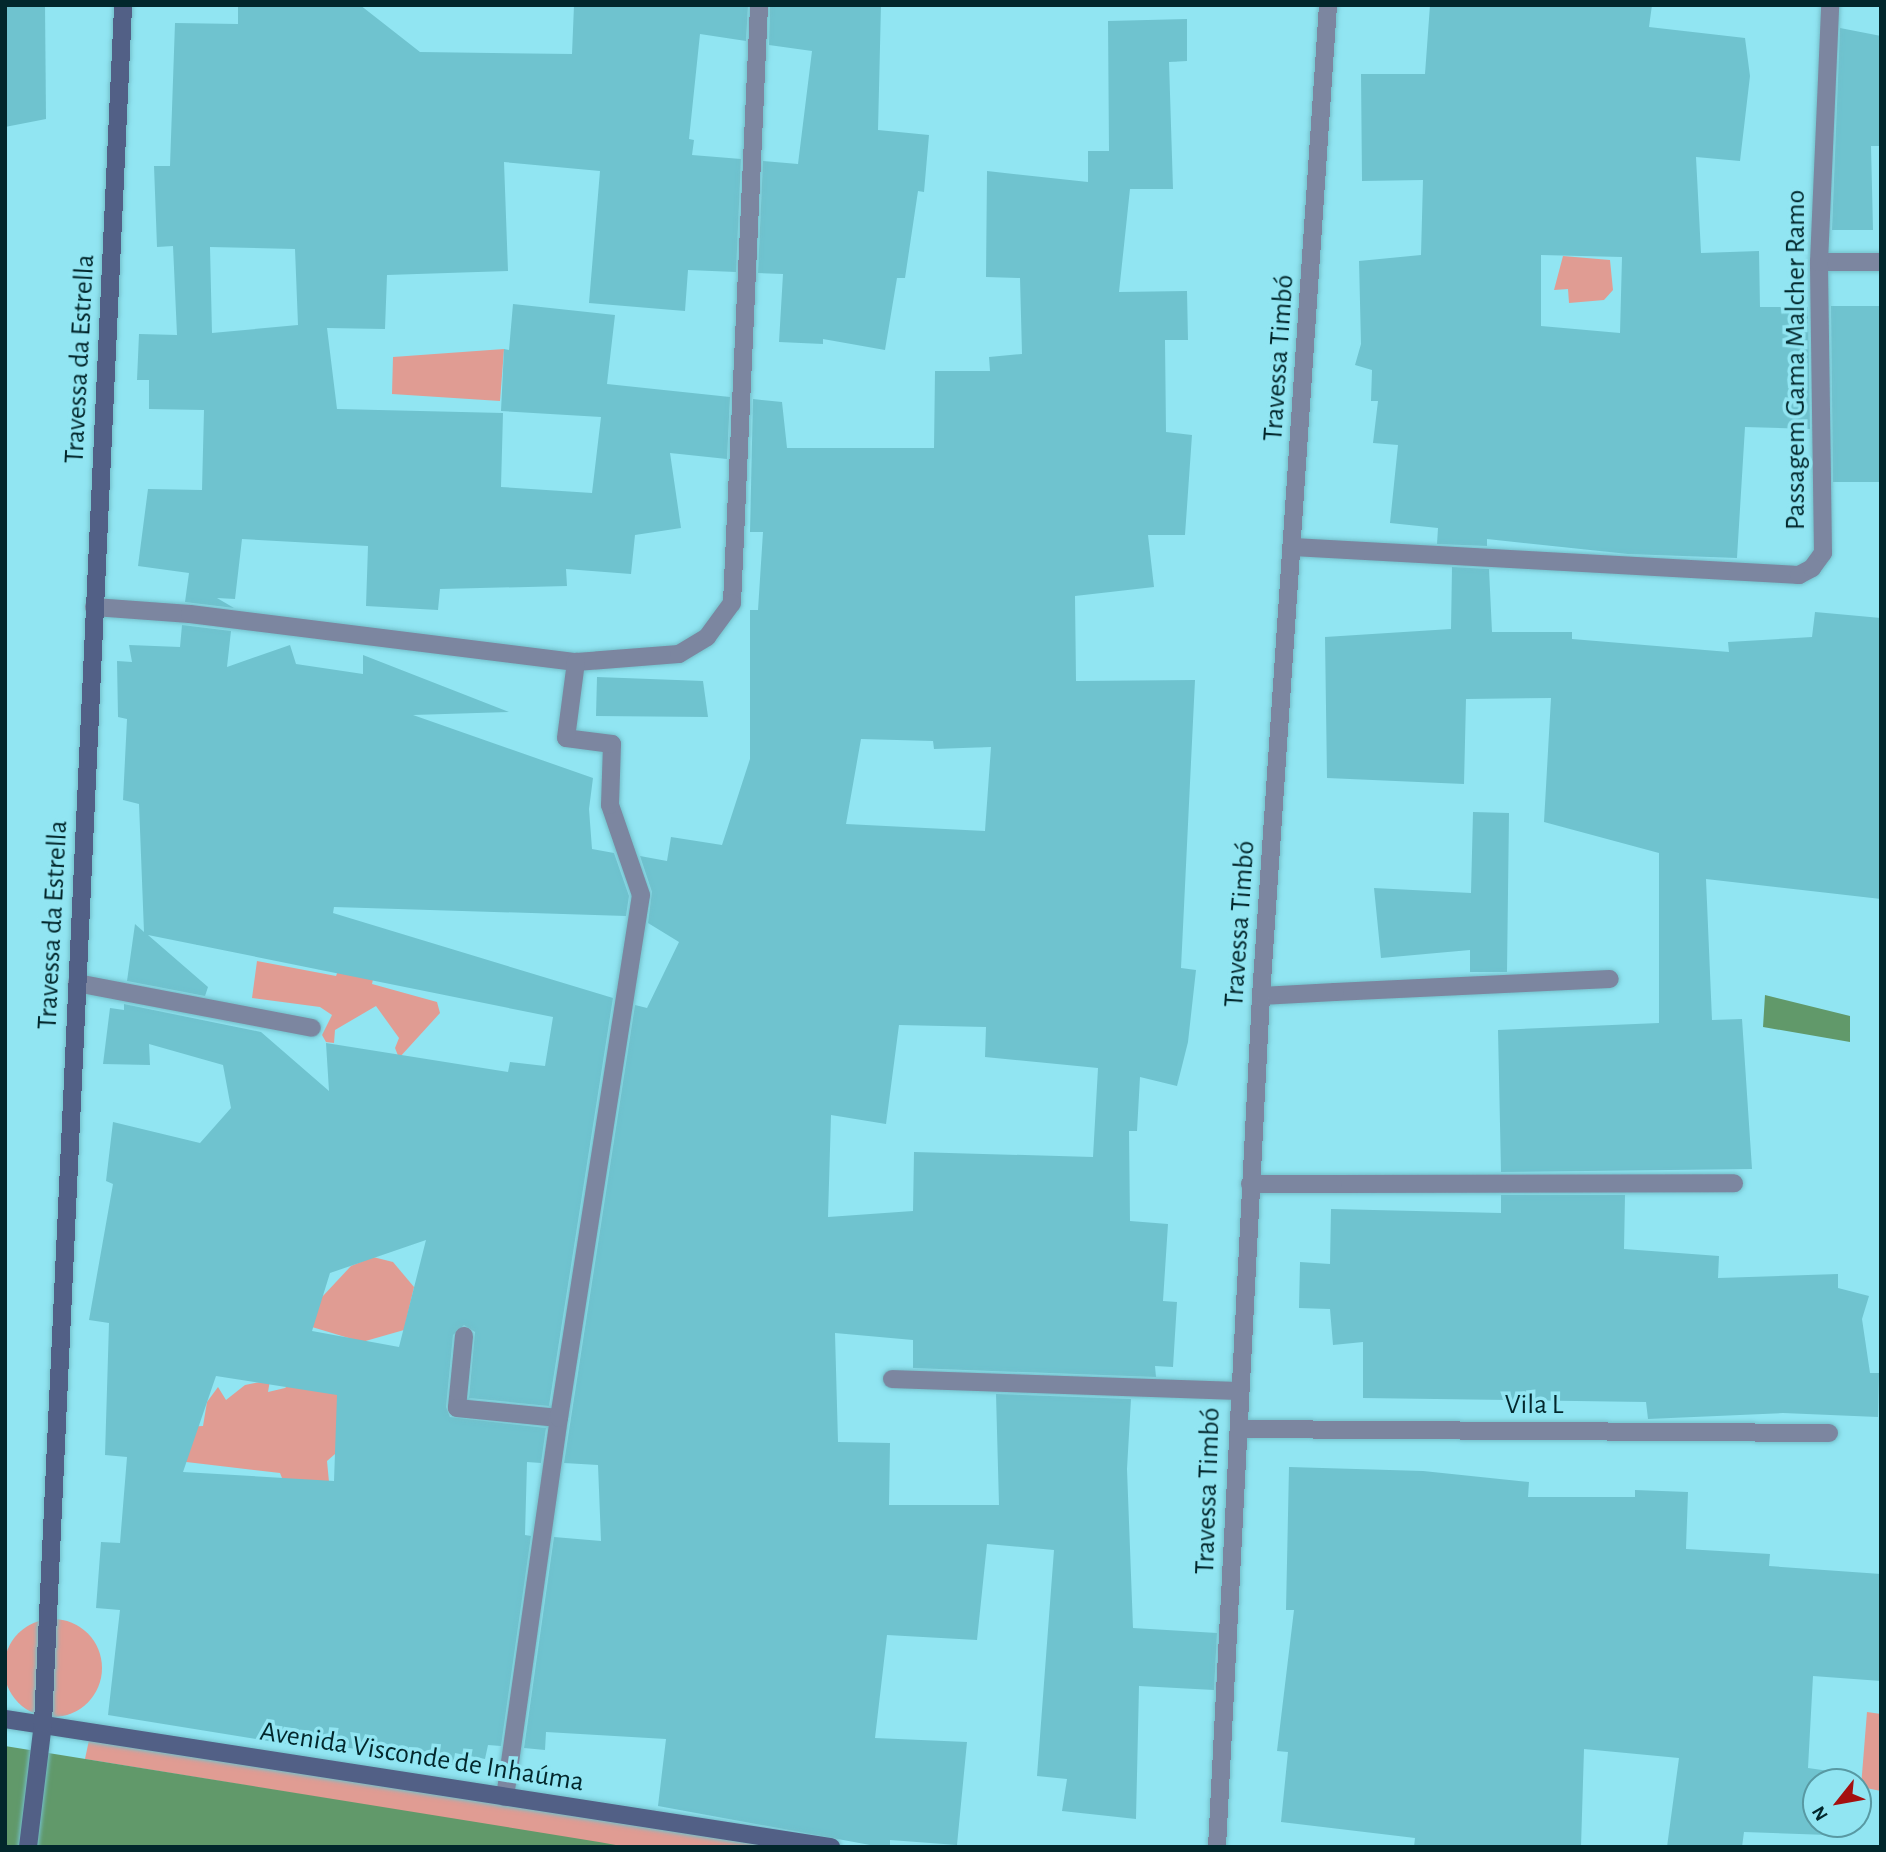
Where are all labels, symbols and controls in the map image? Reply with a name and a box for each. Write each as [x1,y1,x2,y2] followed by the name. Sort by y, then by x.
[1779,190,1813,530] street label: Passagem Gama Malcher Ramo
[58,254,102,464] street label: Travessa da Estrella
[1256,274,1302,442] street label: Travessa Timbó
[31,820,75,1030] street label: Travessa da Estrella
[1217,840,1263,1008] street label: Travessa Timbó
[1505,1388,1563,1422] street label: Vila L
[1188,1407,1228,1575] street label: Travessa Timbó
[258,1715,586,1799] street label: Avenida Visconde de Inhaúma
[1802,1768,1872,1838] north arrow
[1809,1802,1832,1824] text: N

